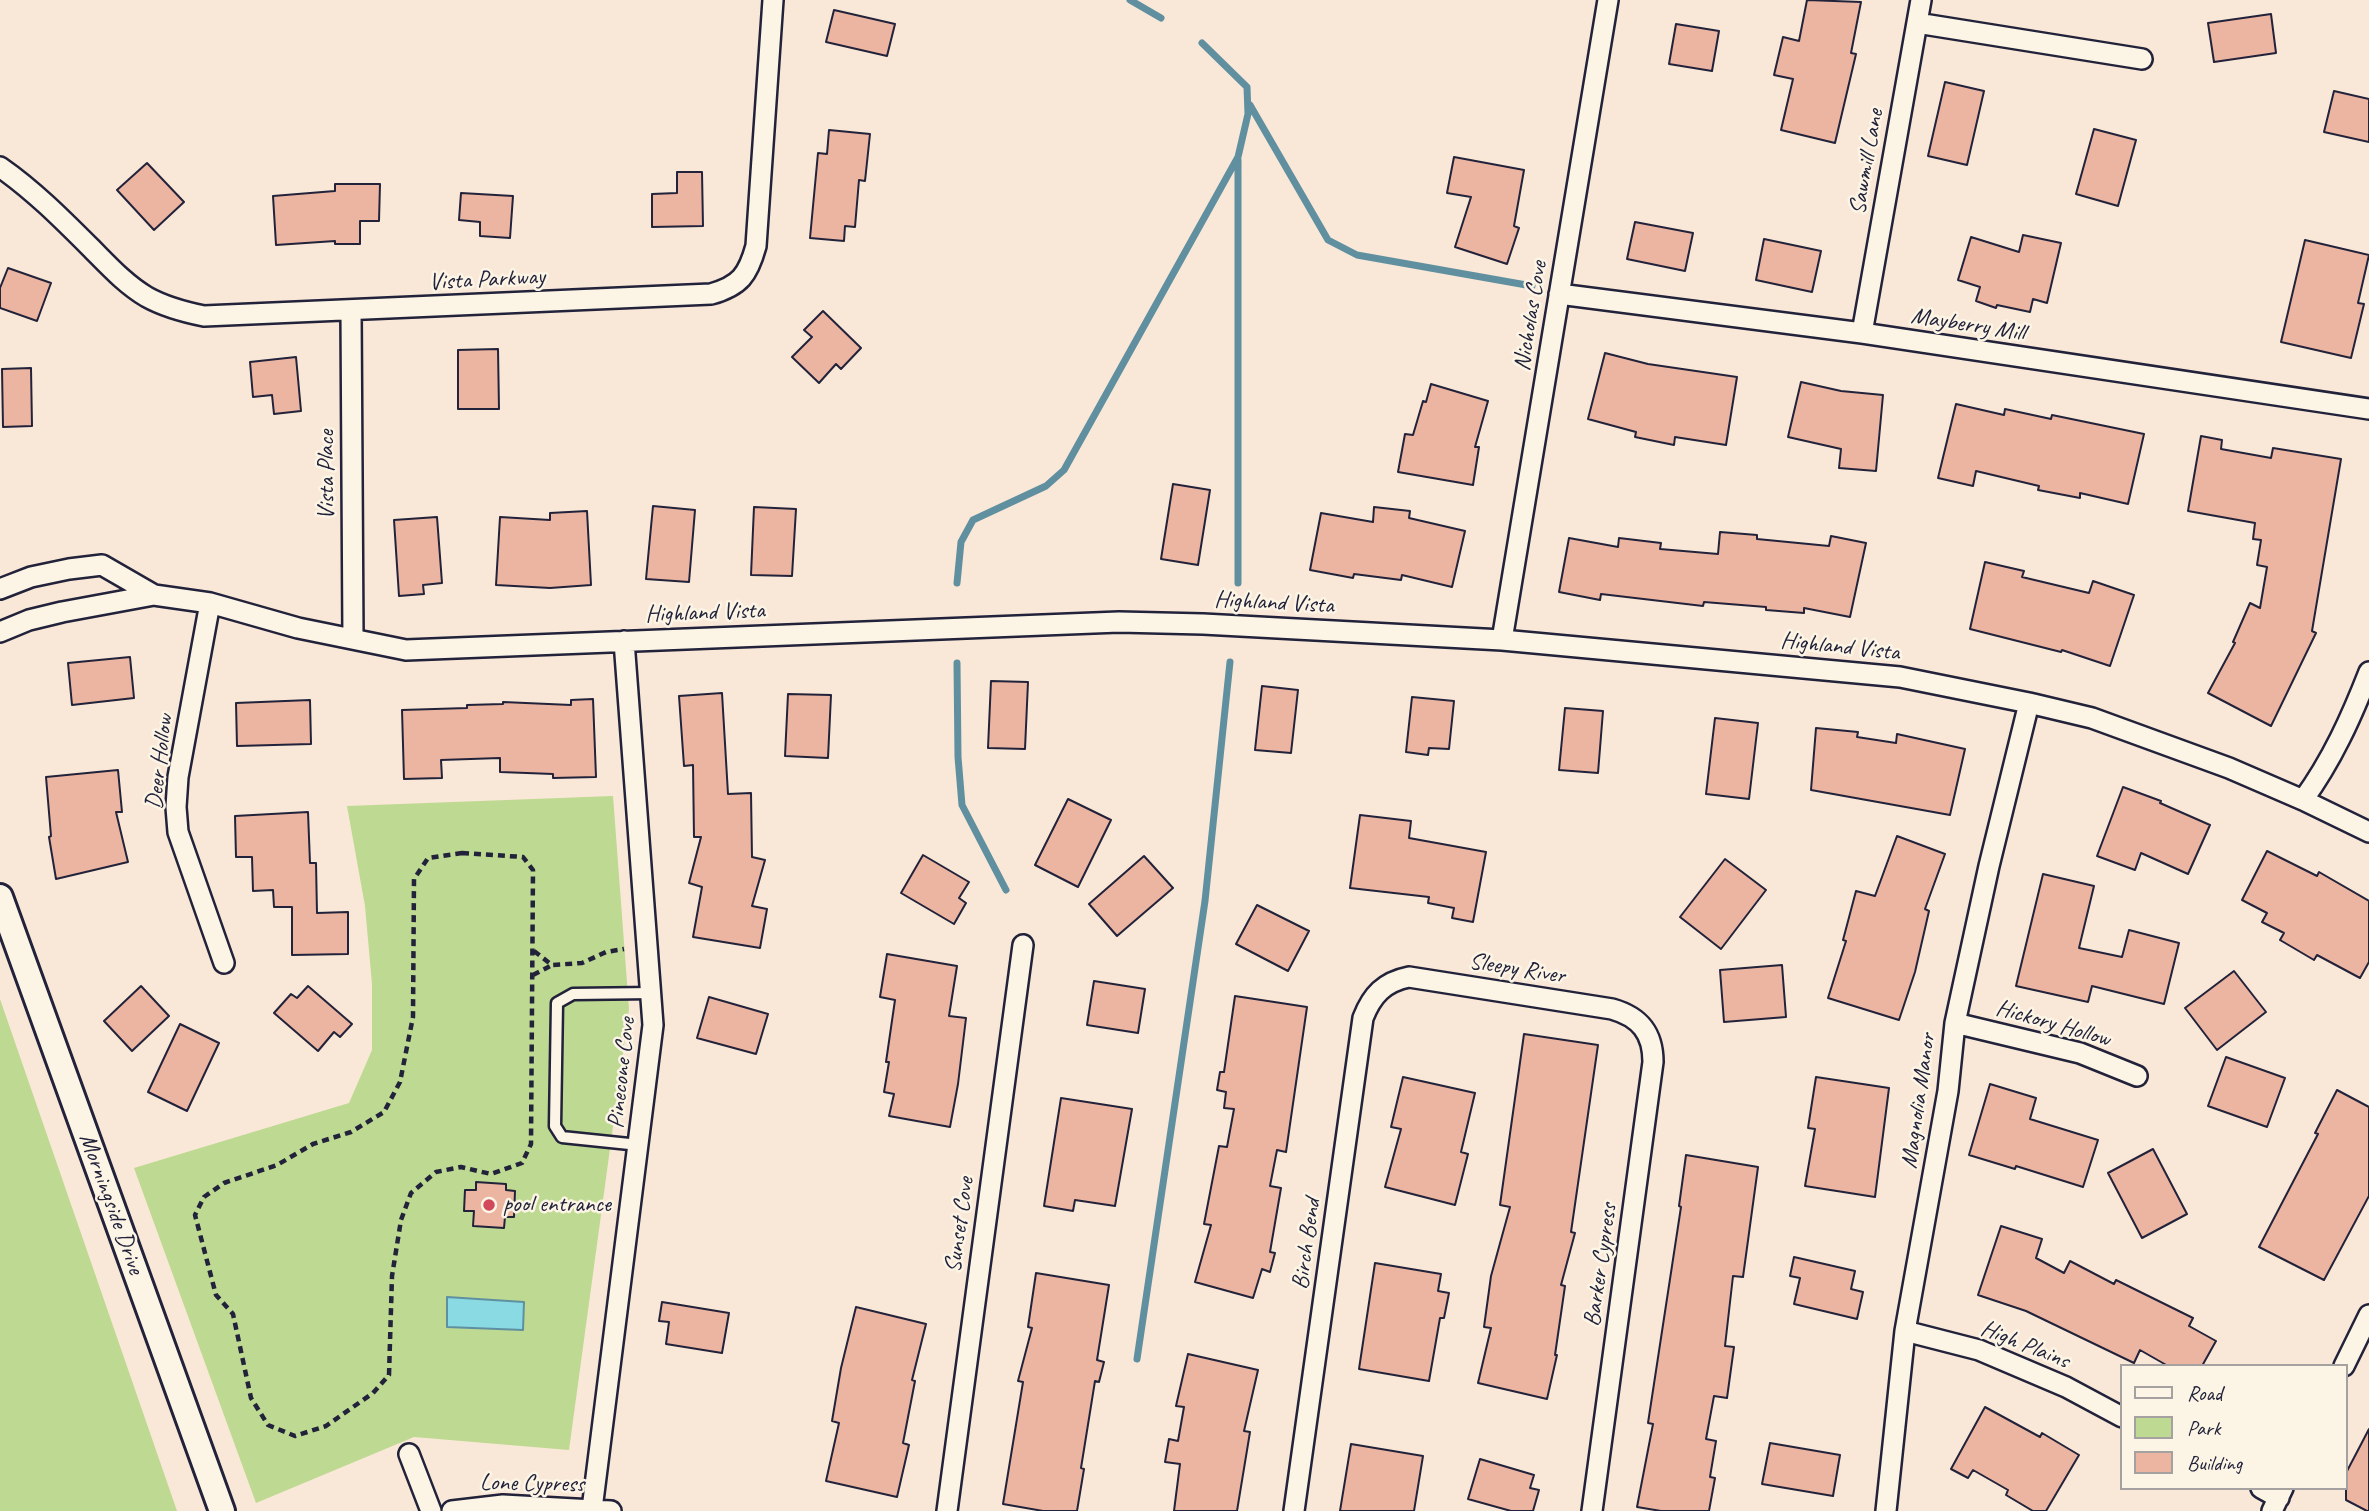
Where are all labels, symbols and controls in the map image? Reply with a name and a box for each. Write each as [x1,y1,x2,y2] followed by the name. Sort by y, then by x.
[1844,107,1890,217] street label: Sawmill Lane
[1508,259,1554,373] street label: Nicholas Cove
[428,263,546,297] street label: Vista Parkway
[1909,302,2027,348] street label: Mayberry Mill
[313,430,341,520] street label: Vista Place
[1214,585,1334,621] street label: Highland Vista
[645,597,765,629] street label: Highland Vista
[1779,626,1901,668] street label: Highland Vista
[140,713,180,811] street label: Deer Hollow
[1467,947,1567,991] street label: Sleepy River
[1993,994,2113,1054] street label: Hickory Hollow
[602,1016,642,1130] street label: Pinecone Cove
[1895,1032,1943,1170] street label: Magnolia Manor
[72,1130,150,1278] street label: Morningside Drive
[939,1175,981,1275] street label: Sunset Cove
[503,1191,611,1219] place label: pool entrance
[481,1197,497,1213] marker: pool entrance
[1286,1197,1328,1291] street label: Birch Bend
[1578,1202,1624,1328] street label: Barker Cypress
[1977,1314,2073,1376] street label: High Plains
[2120,1364,2348,1490] legend
[2187,1380,2222,1406] text: Road
[2187,1415,2220,1441] text: Park
[2187,1450,2242,1476] text: Building
[480,1469,584,1499] street label: Lone Cypress

